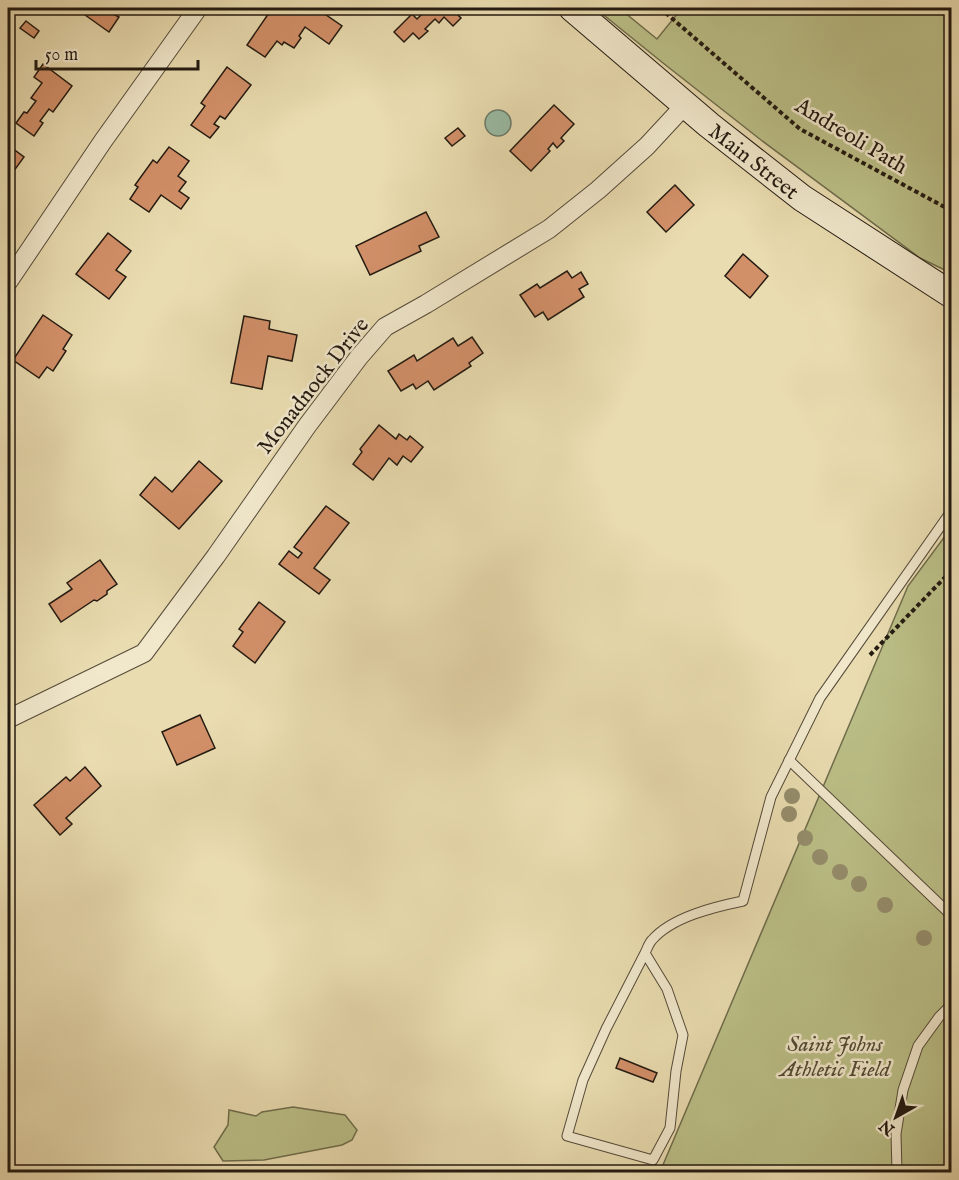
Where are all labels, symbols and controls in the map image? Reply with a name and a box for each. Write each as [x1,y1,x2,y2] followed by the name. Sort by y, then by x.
[36,33,198,71] scale bar
[45,44,78,67] text: 50 m
[789,92,913,181] street label: Andreoli Path
[702,118,804,207] street label: Main Street
[251,312,376,460] street label: Monadnock Drive
[778,1031,892,1084] park label: Saint Johns Athletic Field
[866,1087,926,1147] north arrow
[876,1115,900,1140] text: N

